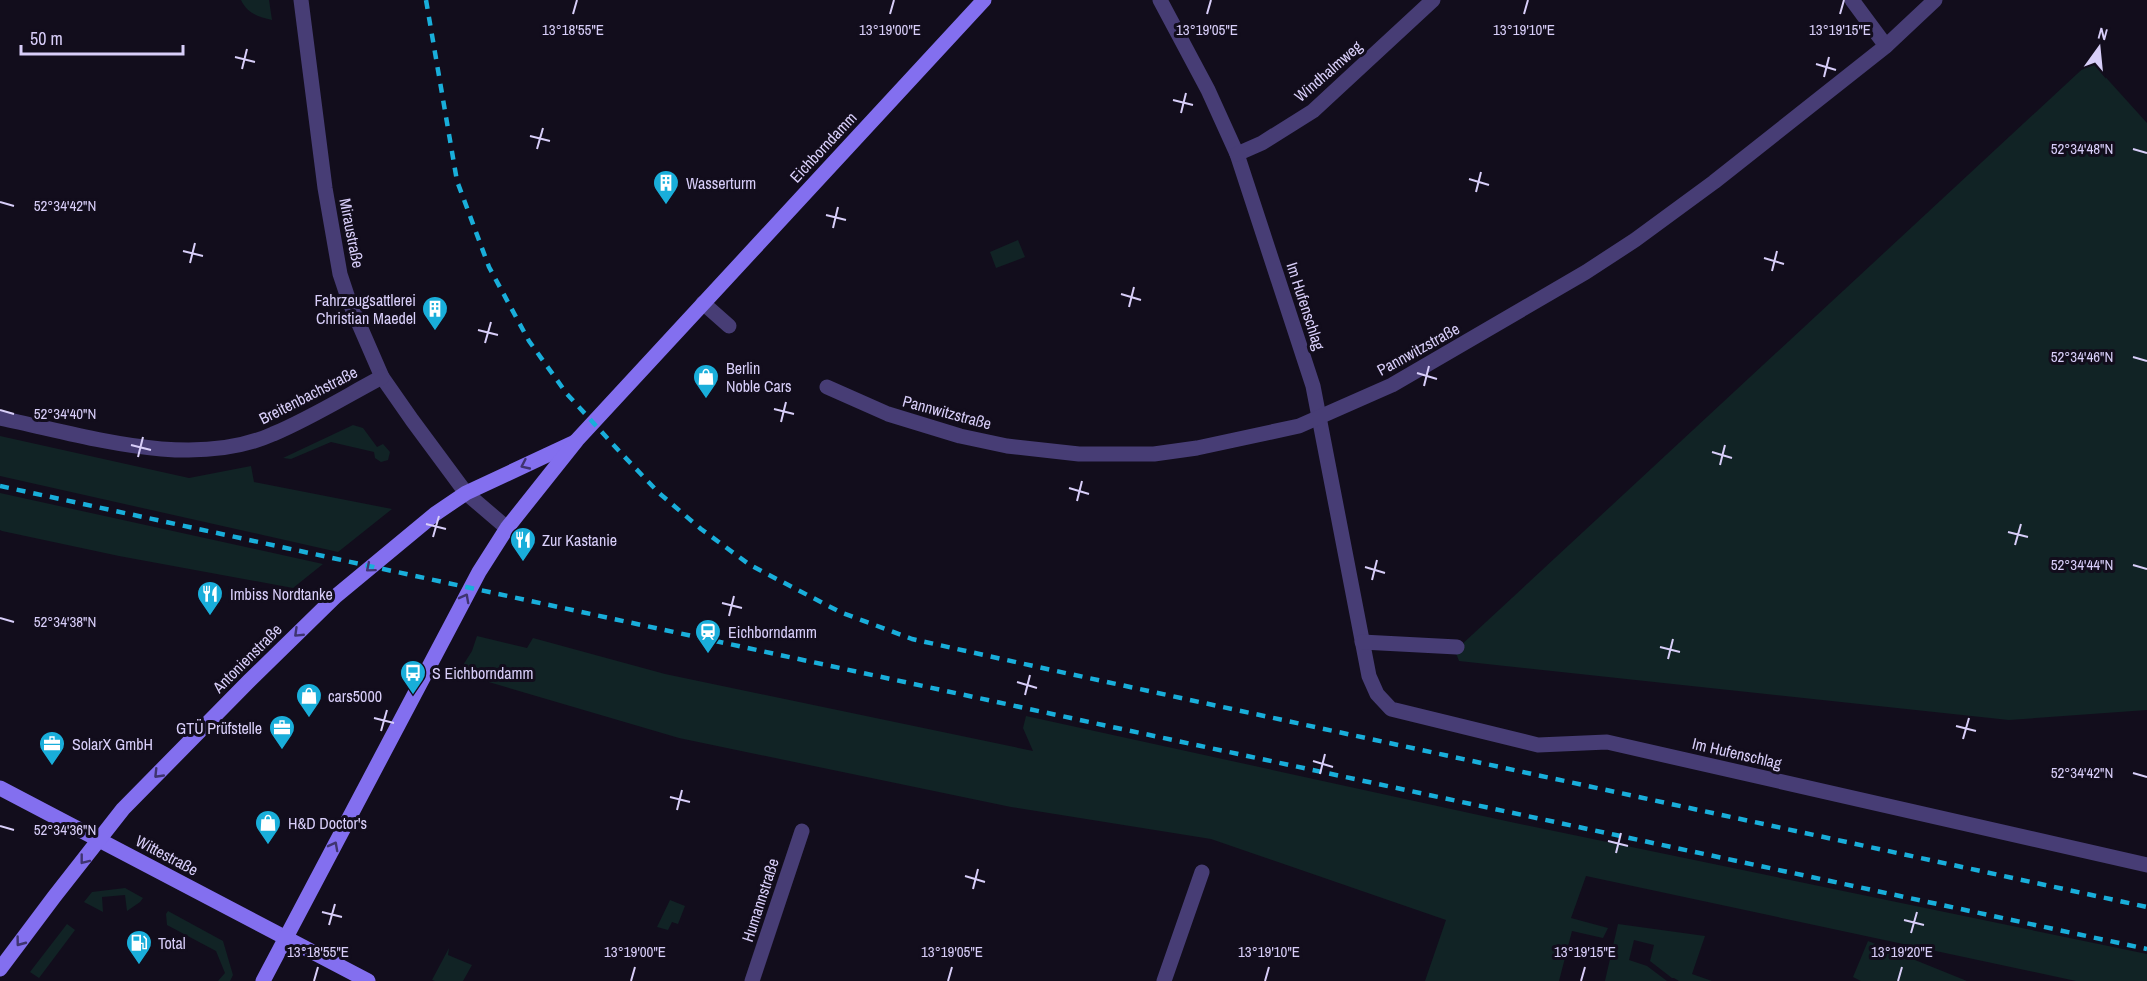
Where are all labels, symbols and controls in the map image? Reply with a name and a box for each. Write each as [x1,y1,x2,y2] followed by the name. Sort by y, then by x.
[21,18,183,56] scale bar
[2069,18,2129,78] north arrow
[542,19,604,40] text: 13°18'55"E
[859,19,921,40] text: 13°19'00"E
[1176,19,1238,40] text: 13°19'05"E
[1493,19,1555,40] text: 13°19'10"E
[1809,19,1871,40] text: 13°19'15"E
[2095,22,2110,45] text: N
[30,26,63,51] text: 50 m
[1289,35,1367,107] street label: Windhalmweg
[785,107,861,187] street label: Eichborndamm
[2051,138,2113,159] text: 52°34'48"N
[651,168,681,206] building icon: Wasserturm
[686,172,756,194] place label: Wasserturm
[34,195,96,216] text: 52°34'42"N
[334,196,370,270] street label: Miraustraße
[1281,259,1331,353] street label: Im Hufenschlag
[315,289,416,329] place label: Fahrzeugsattlerei Christian Maedel
[420,294,450,332] building icon: Fahrzeugsattlerei Christian Maedel
[1373,317,1463,381] street label: Pannwitzstraße
[2051,346,2113,367] text: 52°34'46"N
[726,357,792,397] place label: Berlin Noble Cars
[255,361,361,429] street label: Breitenbachstraße
[691,362,721,400] shop icon: Berlin Noble Cars
[900,390,994,434] street label: Pannwitzstraße
[34,403,96,424] text: 52°34'40"N
[520,458,531,470] one-way arrow
[508,525,538,563] restaurant icon: Zur Kastanie
[542,529,617,551] place label: Zur Kastanie
[2051,554,2113,575] text: 52°34'44"N
[366,561,377,572] one-way arrow
[195,579,225,617] restaurant icon: Imbiss Nordtanke
[230,583,333,605] place label: Imbiss Nordtanke
[457,594,469,605] one-way arrow
[34,611,96,632] text: 52°34'38"N
[693,617,723,655] station icon: Eichborndamm
[207,619,286,698] street label: Antonienstraße
[728,621,817,643] place label: Eichborndamm
[295,626,305,637] one-way arrow
[398,658,428,696] bus stop icon: S Eichborndamm
[432,662,533,684] place label: S Eichborndamm
[294,681,324,719] shop icon: cars5000
[328,685,382,707] place label: cars5000
[267,713,297,751] office icon: GTÜ Prüfstelle
[176,717,262,739] place label: GTÜ Prüfstelle
[37,729,67,767] office icon: SolarX GmbH
[1690,732,1785,774] street label: Im Hufenschlag
[72,733,153,755] place label: SolarX GmbH
[2051,762,2113,783] text: 52°34'42"N
[154,767,165,777] one-way arrow
[253,808,283,846] shop icon: H&D Doctor's
[288,812,367,834] place label: H&D Doctor's
[34,819,96,840] text: 52°34'36"N
[132,829,202,881] street label: Wittestraße
[326,842,338,853] one-way arrow
[80,853,91,864] one-way arrow
[736,855,784,945] street label: Humannstraße
[124,928,154,966] fuel station icon: Total
[158,932,186,954] place label: Total
[17,935,28,946] one-way arrow
[287,941,349,962] text: 13°18'55"E
[604,941,666,962] text: 13°19'00"E
[921,941,983,962] text: 13°19'05"E
[1238,941,1300,962] text: 13°19'10"E
[1554,941,1616,962] text: 13°19'15"E
[1871,941,1933,962] text: 13°19'20"E

